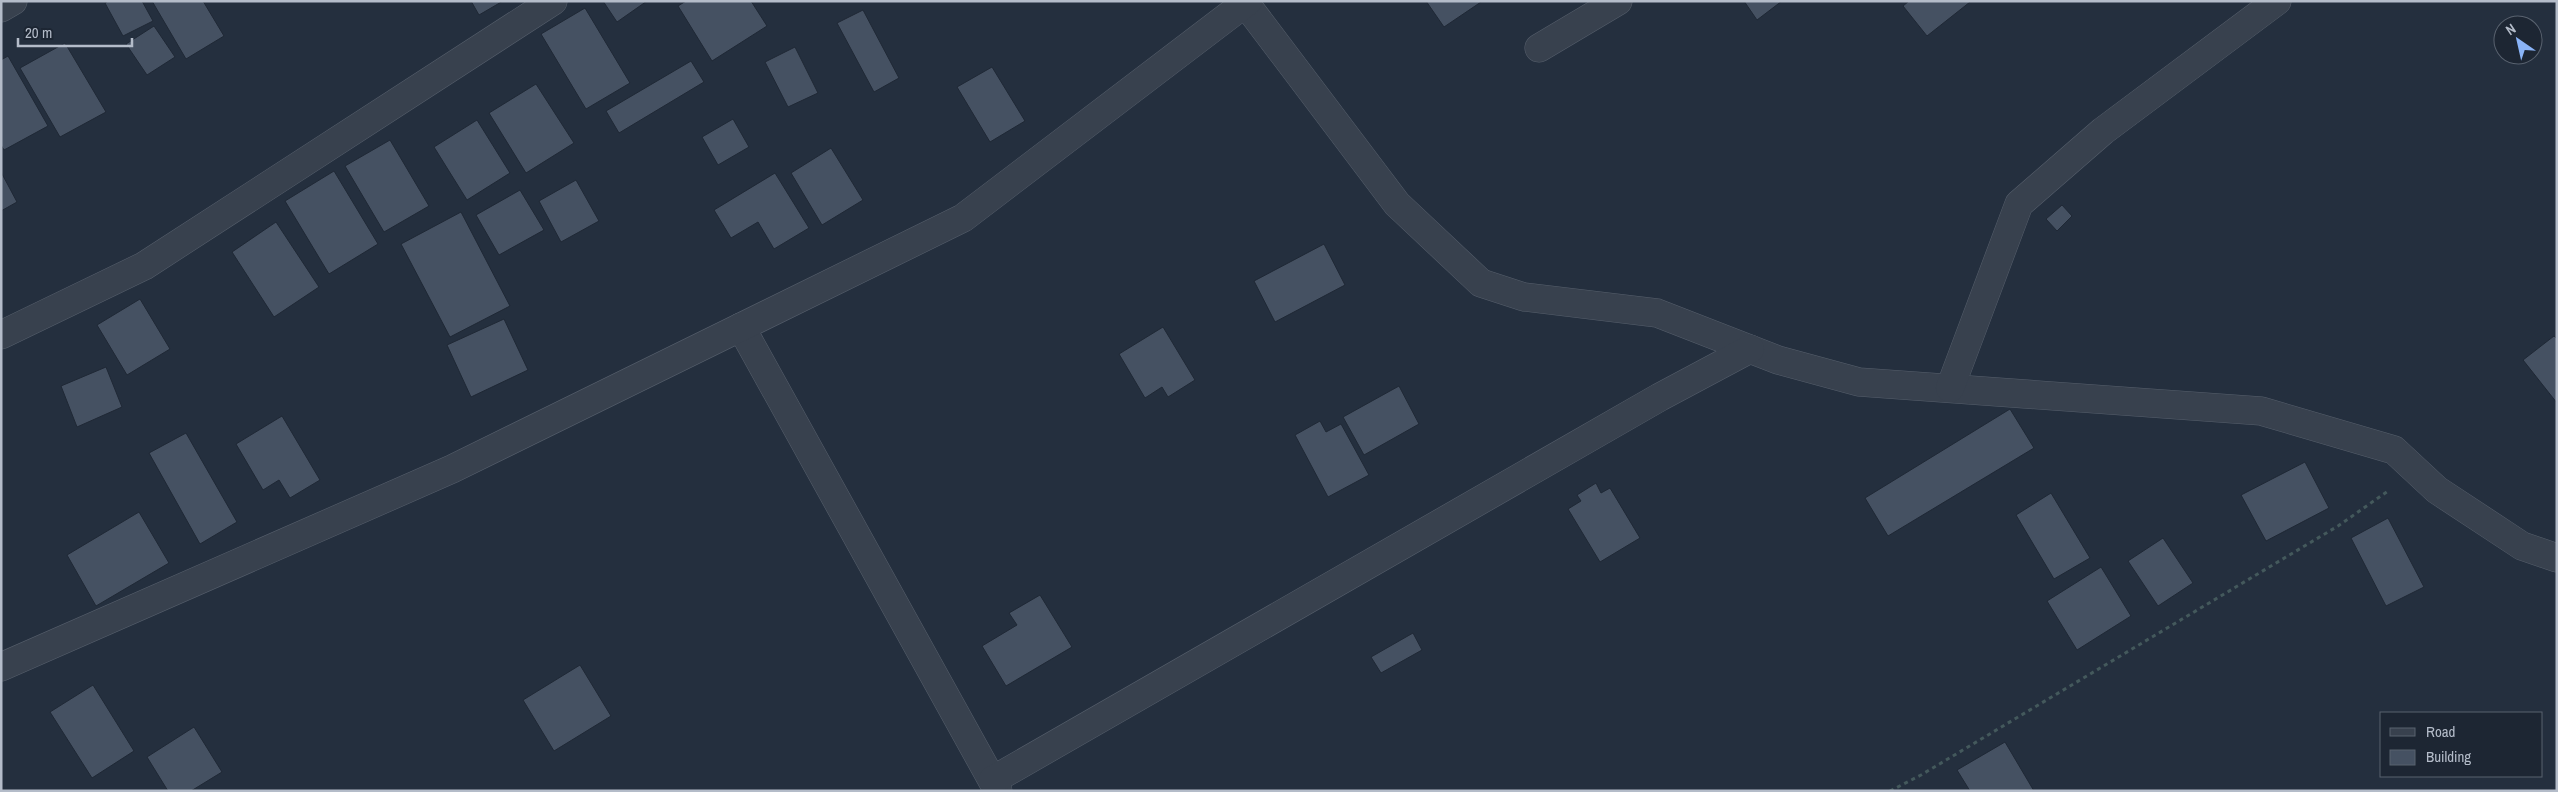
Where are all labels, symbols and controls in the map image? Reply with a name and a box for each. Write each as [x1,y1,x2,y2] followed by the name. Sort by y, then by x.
[18,15,131,47] scale bar
[2493,15,2543,65] north arrow
[2502,19,2519,39] text: N
[25,22,52,43] text: 20 m
[2380,712,2543,777] legend
[2426,721,2455,742] text: Road
[2426,746,2471,767] text: Building

